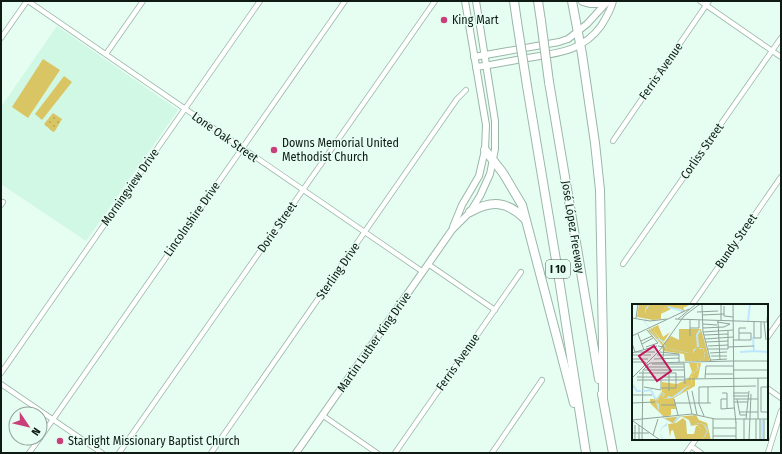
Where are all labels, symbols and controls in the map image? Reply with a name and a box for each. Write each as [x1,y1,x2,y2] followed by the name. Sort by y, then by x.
[452,13,499,27] place label: King Mart
[439,15,449,25] marker: King Mart
[636,40,686,102] street label: Ferris Avenue
[189,109,261,165] street label: Lone Oak Street
[678,120,726,182] street label: Corliss Street
[282,136,399,164] place label: Downs Memorial United Methodist Church
[269,145,279,155] marker: Downs Memorial United Methodist Church
[98,146,162,228] street label: Morningview Drive
[161,179,223,259] street label: Lincolnshire Drive
[559,180,587,275] street label: José López Freeway
[254,199,300,255] street label: Dorie Street
[712,211,760,271] street label: Bundy Street
[313,240,363,302] street label: Sterling Drive
[546,260,570,278] road number: I 10
[334,289,414,395] street label: Martin Luther King Drive
[632,304,768,440] inset map
[433,331,483,393] street label: Ferris Avenue
[8,406,48,446] north arrow
[29,425,43,438] text: N
[68,434,240,448] place label: Starlight Missionary Baptist Church
[55,436,65,446] marker: Starlight Missionary Baptist Church

